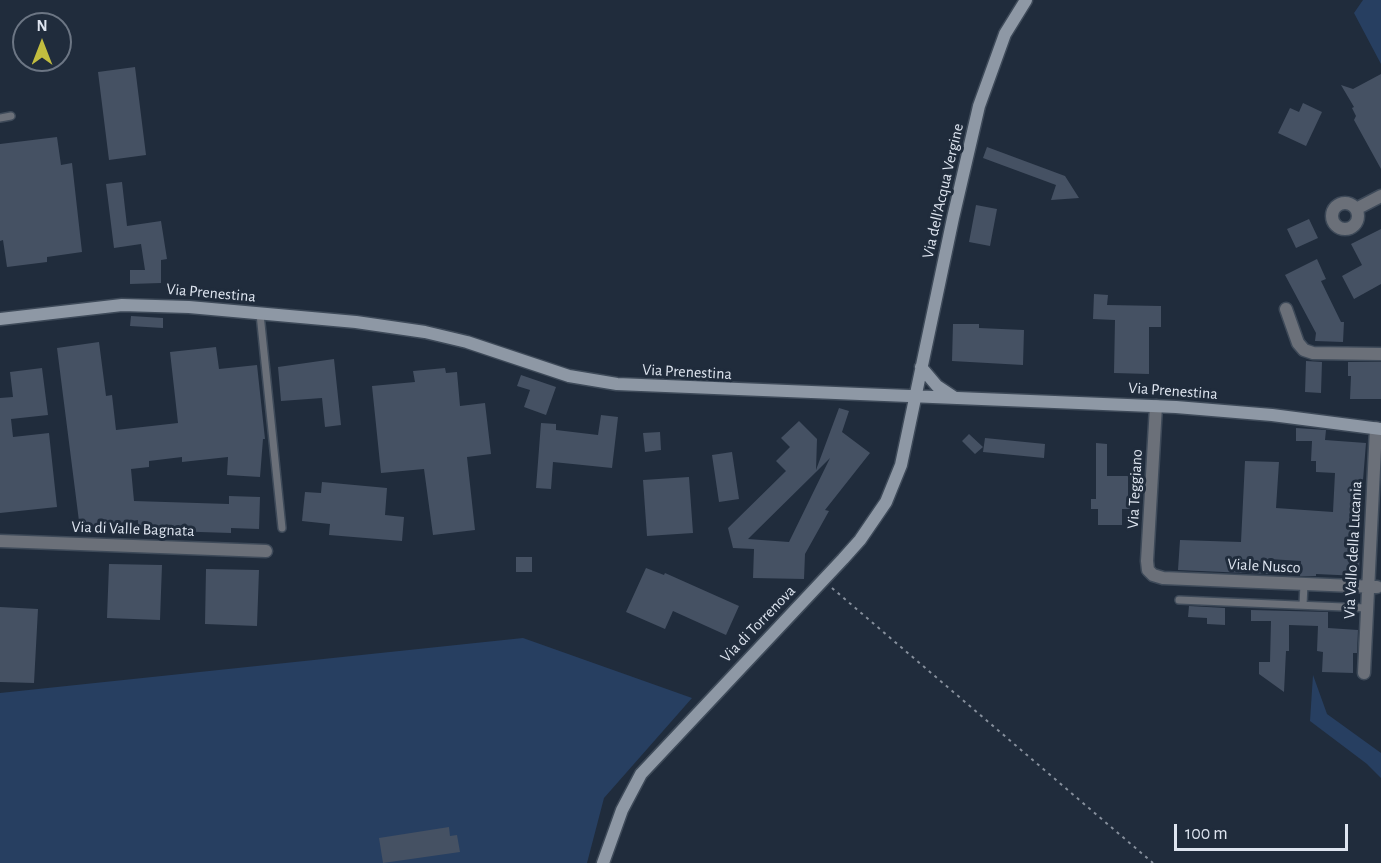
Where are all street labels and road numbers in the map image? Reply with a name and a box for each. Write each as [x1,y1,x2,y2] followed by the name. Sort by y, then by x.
[918,122,968,260] street label: Via dell'Acqua Vergine
[165,280,257,306] street label: Via Prenestina
[642,360,732,384] street label: Via Prenestina
[1128,378,1218,404] street label: Via Prenestina
[1123,449,1147,529] street label: Via Teggiano
[1340,481,1366,619] street label: Via Vallo della Lucania
[71,517,195,541] street label: Via di Valle Bagnata
[1227,554,1301,578] street label: Viale Nusco
[716,581,800,667] street label: Via di Torrenova

